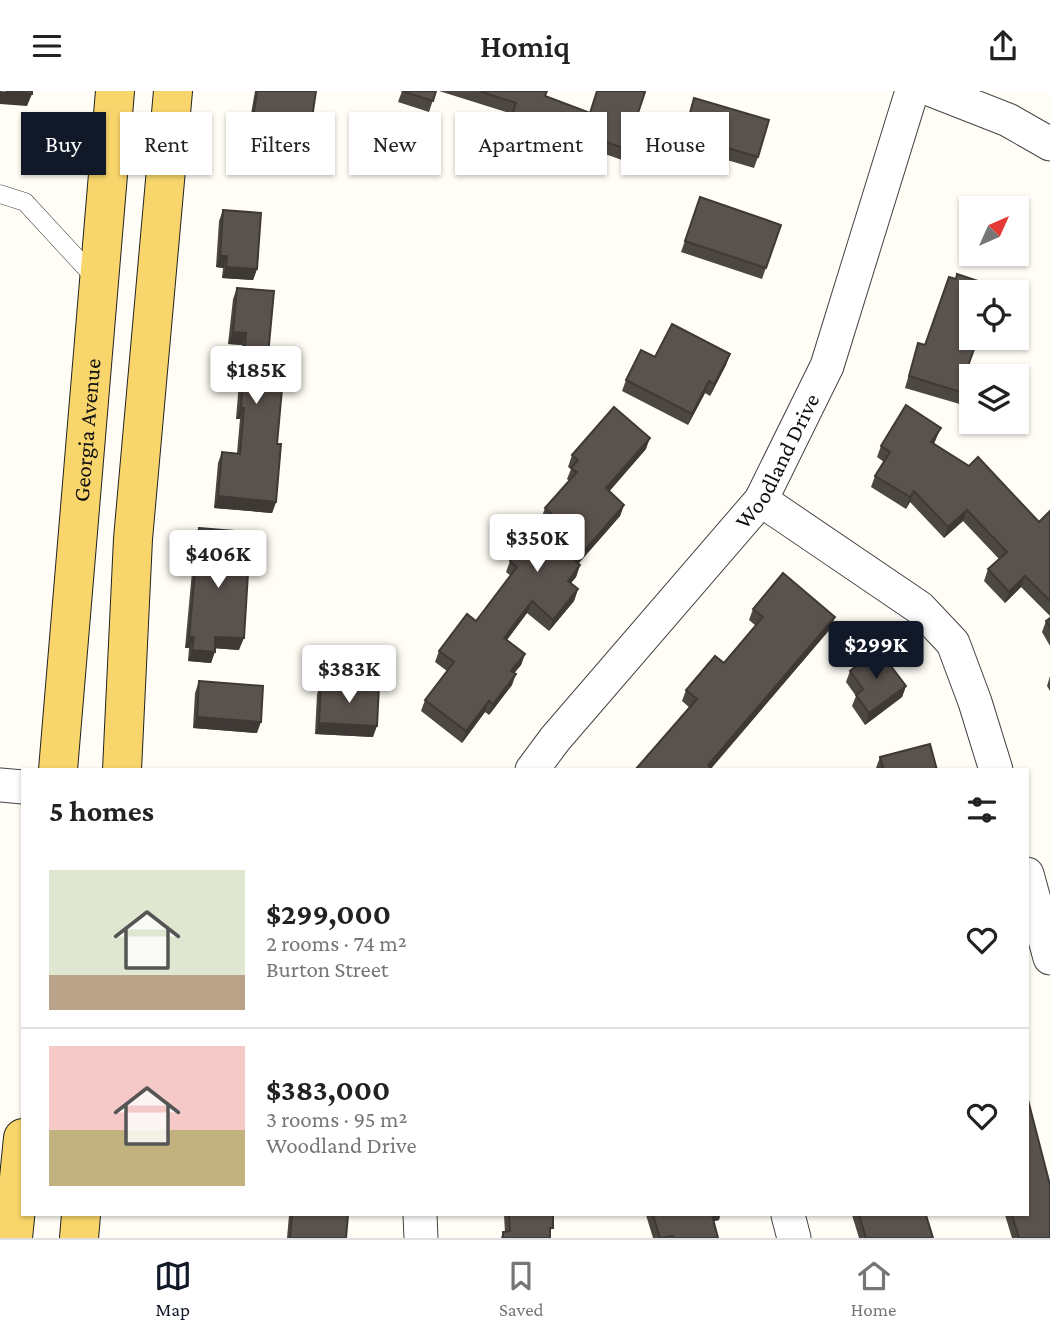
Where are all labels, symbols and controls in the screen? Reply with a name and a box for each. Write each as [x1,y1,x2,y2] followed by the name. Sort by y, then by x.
[28,27,66,65] icon: menu
[984,27,1022,65] icon: share
[480,28,570,64] text: Homiq
[21,112,106,175] chip: Buy
[120,112,212,175] chip: Rent
[226,112,335,175] chip: Filters
[349,112,441,175] chip: New
[455,112,607,175] chip: Apartment
[621,112,729,175] chip: House
[959,196,1029,266] north arrow
[959,196,1029,434] map controls
[959,280,1029,350] button: locate
[207,347,305,406] pin: $185K
[226,356,286,382] text: $185K
[68,357,105,503] street label: Georgia Avenue
[959,364,1029,434] button: layers
[729,389,824,534] street label: Woodland Drive
[488,515,586,574] pin: $350K
[506,524,568,550] text: $350K
[169,531,267,590] pin: $406K
[185,540,251,566] text: $406K
[827,621,925,681] pin: $299K
[845,631,907,657] text: $299K
[300,645,398,705] pin: $383K
[318,655,380,681] text: $383K
[963,791,1001,829] icon: filters
[49,794,154,827] text: 5 homes
[266,897,391,930] text: $299,000
[105,898,189,982] icon: home
[963,921,1001,959] icon: heart
[266,930,407,956] text: 2 rooms · 74 m²
[266,956,388,982] text: Burton Street
[266,1073,390,1106] text: $383,000
[105,1074,189,1158] icon: home
[963,1097,1001,1135] icon: heart
[266,1106,407,1132] text: 3 rooms · 95 m²
[266,1132,417,1158] text: Woodland Drive
[154,1257,192,1320] tab: Map
[499,1257,544,1320] tab: Saved
[851,1257,896,1320] tab: Home

